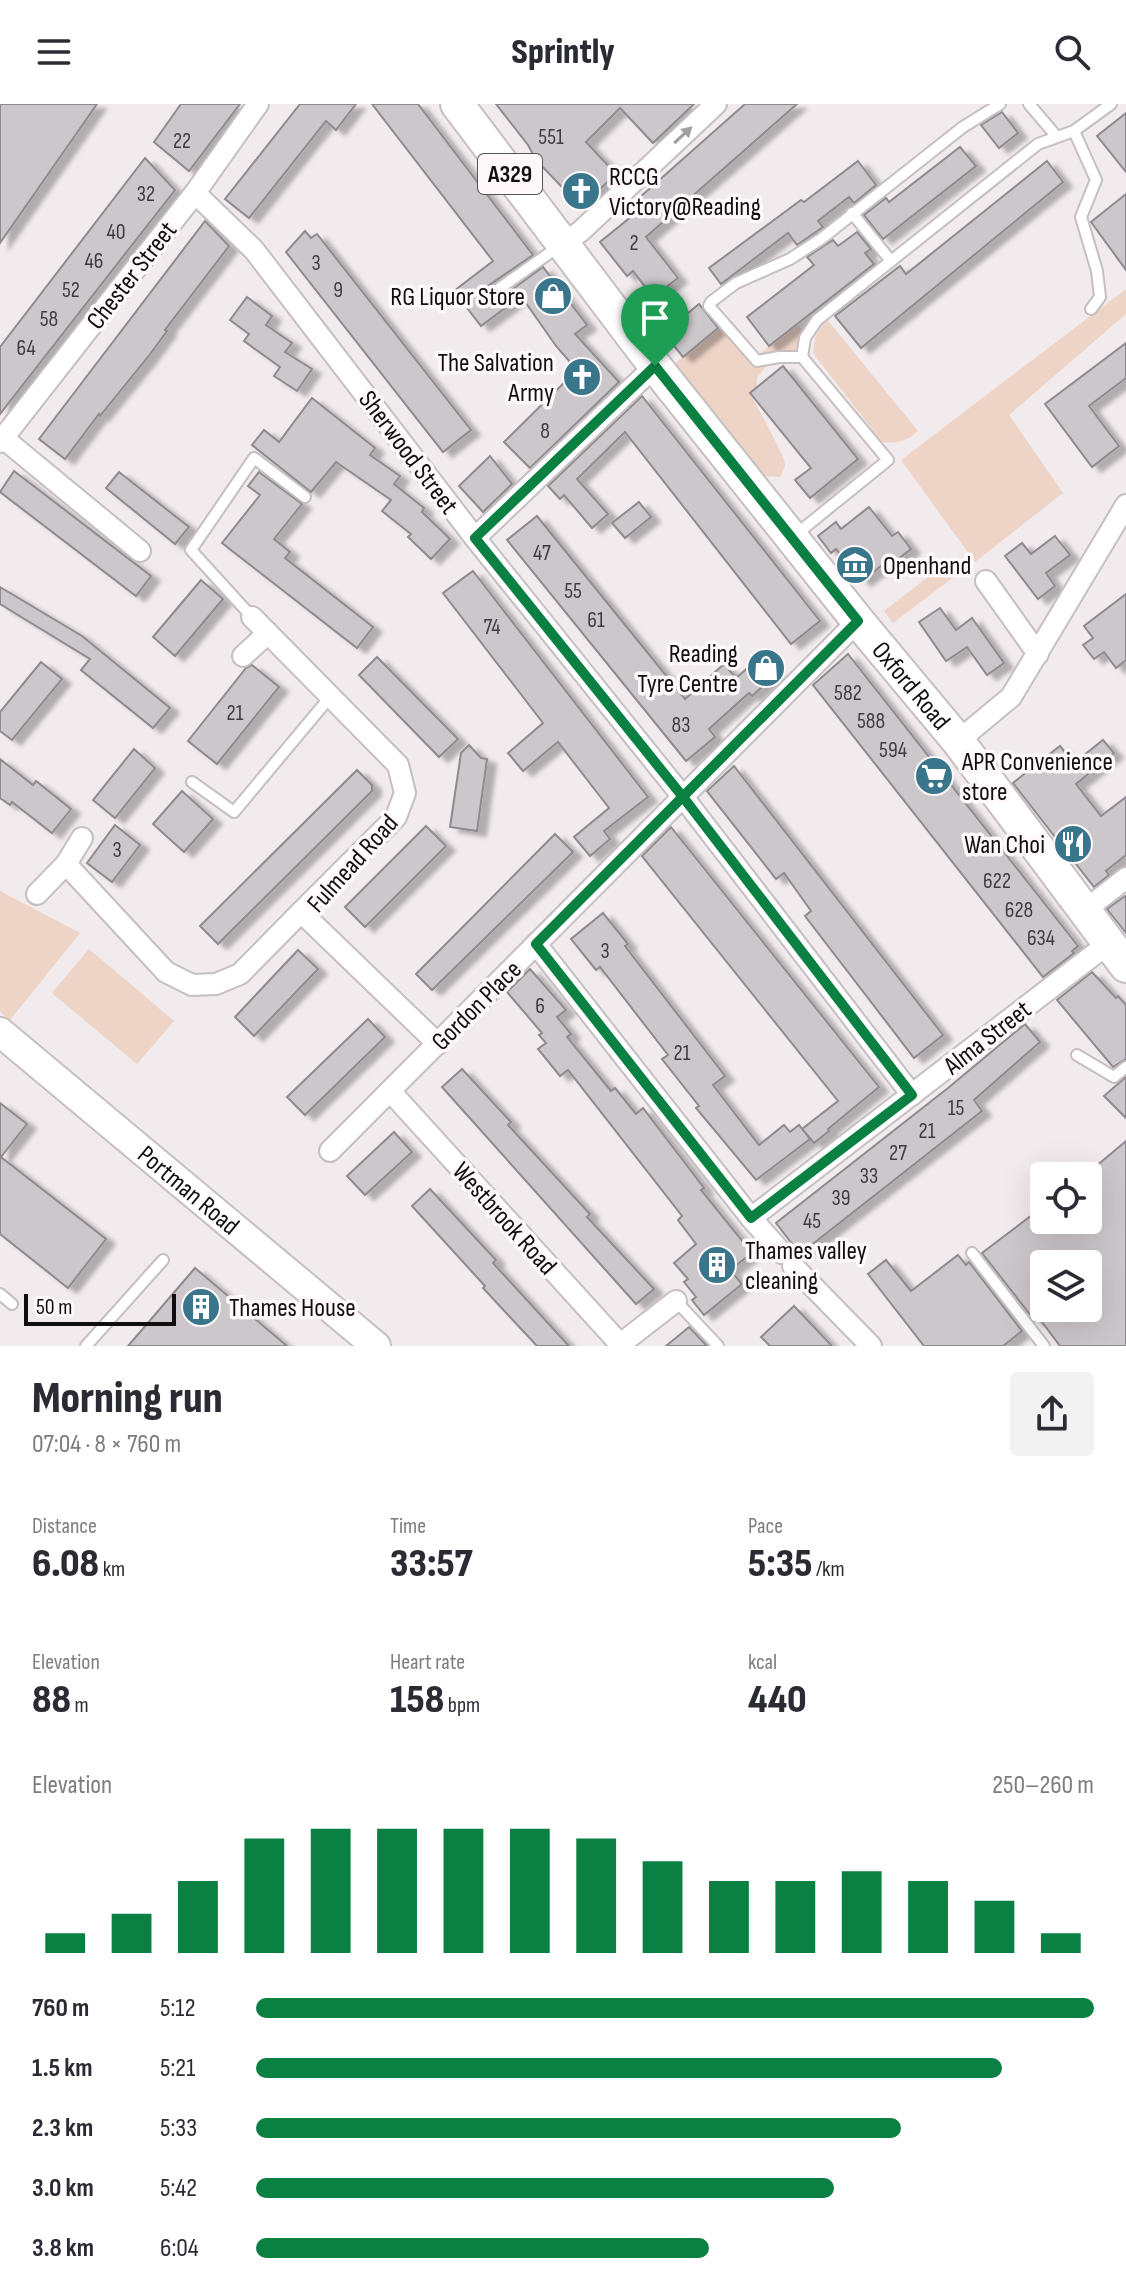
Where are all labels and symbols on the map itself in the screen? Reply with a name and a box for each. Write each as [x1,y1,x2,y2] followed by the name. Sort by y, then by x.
[538,124,564,151] house number: 551
[673,126,692,145] one-way arrow
[173,128,191,155] house number: 22
[478,154,542,194] road number: A329
[609,162,761,223] place label: RCCG Victory@Reading
[560,170,602,212] church icon: RCCG Victory@Reading
[137,181,155,208] house number: 32
[81,216,184,336] street label: Chester Street
[106,219,126,246] house number: 40
[629,230,639,257] house number: 2
[85,248,103,275] house number: 46
[311,250,321,277] house number: 3
[532,275,574,317] shop icon: RG Liquor Store
[62,277,80,304] house number: 52
[333,277,343,304] house number: 9
[390,282,525,313] place label: RG Liquor Store
[621,284,689,366] pin
[40,306,58,333] house number: 58
[16,335,36,362] house number: 64
[438,348,554,409] place label: The Salvation Army
[561,356,603,398] church icon: The Salvation Army
[351,385,464,521] street label: Sherwood Street
[540,418,550,445] house number: 8
[533,540,551,567] house number: 47
[834,544,876,586] museum icon: Openhand
[883,551,971,582] place label: Openhand
[564,578,582,605] house number: 55
[587,607,605,634] house number: 61
[484,614,500,641] house number: 74
[865,636,956,737] street label: Oxford Road
[637,639,738,700] place label: Reading Tyre Centre
[745,647,787,689] shop icon: Reading Tyre Centre
[834,680,862,707] house number: 582
[227,700,244,727] house number: 21
[857,708,885,735] house number: 588
[672,712,690,739] house number: 83
[879,737,907,764] house number: 594
[961,747,1113,808] place label: APR Convenience store
[913,755,955,797] supermarket icon: APR Convenience store
[301,809,405,919] street label: Fulmead Road
[1052,823,1094,865] restaurant icon: Wan Choi
[964,830,1045,861] place label: Wan Choi
[112,837,122,864] house number: 3
[983,868,1011,895] house number: 622
[1005,897,1033,924] house number: 628
[1027,925,1055,952] house number: 634
[600,938,610,965] house number: 3
[426,955,528,1057] street label: Gordon Place
[535,993,545,1020] house number: 6
[937,995,1038,1082] street label: Alma Street
[674,1040,691,1067] house number: 21
[948,1095,964,1122] house number: 15
[919,1118,936,1145] house number: 21
[131,1140,245,1242] street label: Portman Road
[889,1140,907,1167] house number: 27
[445,1156,563,1282] street label: Westbrook Road
[860,1163,878,1190] house number: 33
[832,1185,850,1212] house number: 39
[803,1208,821,1235] house number: 45
[745,1236,867,1297] place label: Thames valley cleaning
[696,1244,738,1286] building icon: Thames valley cleaning
[180,1286,222,1328] building icon: Thames House
[24,1290,176,1326] scale bar
[229,1293,356,1324] place label: Thames House

